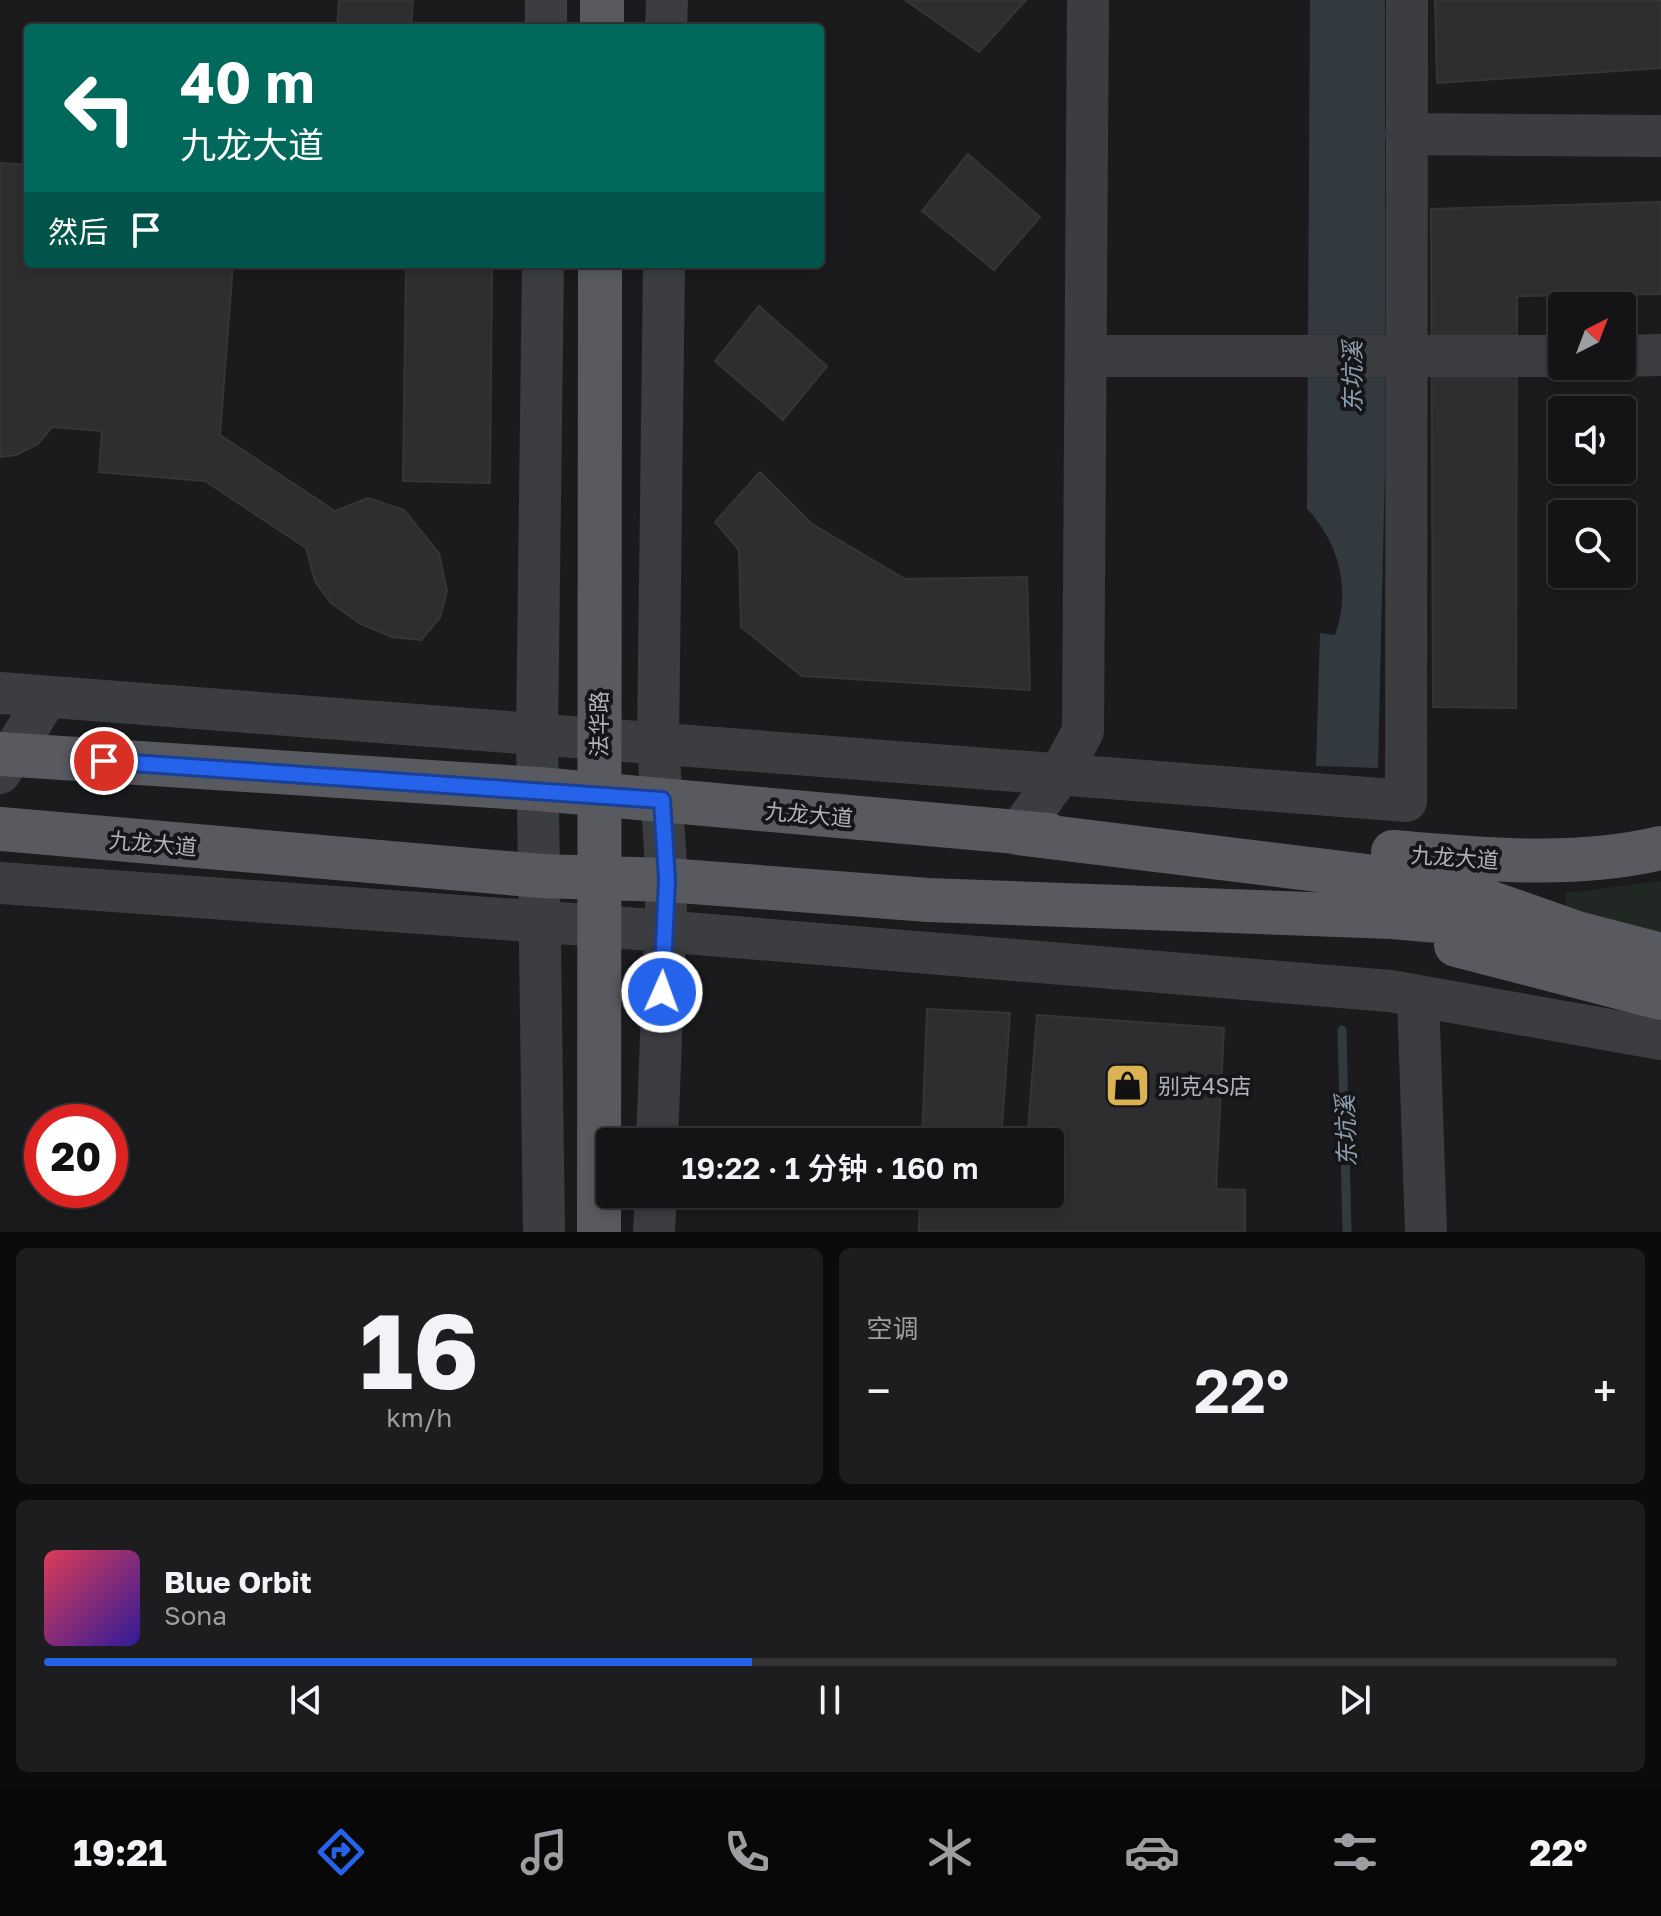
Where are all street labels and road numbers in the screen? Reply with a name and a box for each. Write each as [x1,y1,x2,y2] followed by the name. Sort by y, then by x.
[585,691,612,757] street label: 法华路
[764,797,854,831] street label: 九龙大道
[108,826,198,860] street label: 九龙大道
[1410,840,1500,874] street label: 九龙大道

